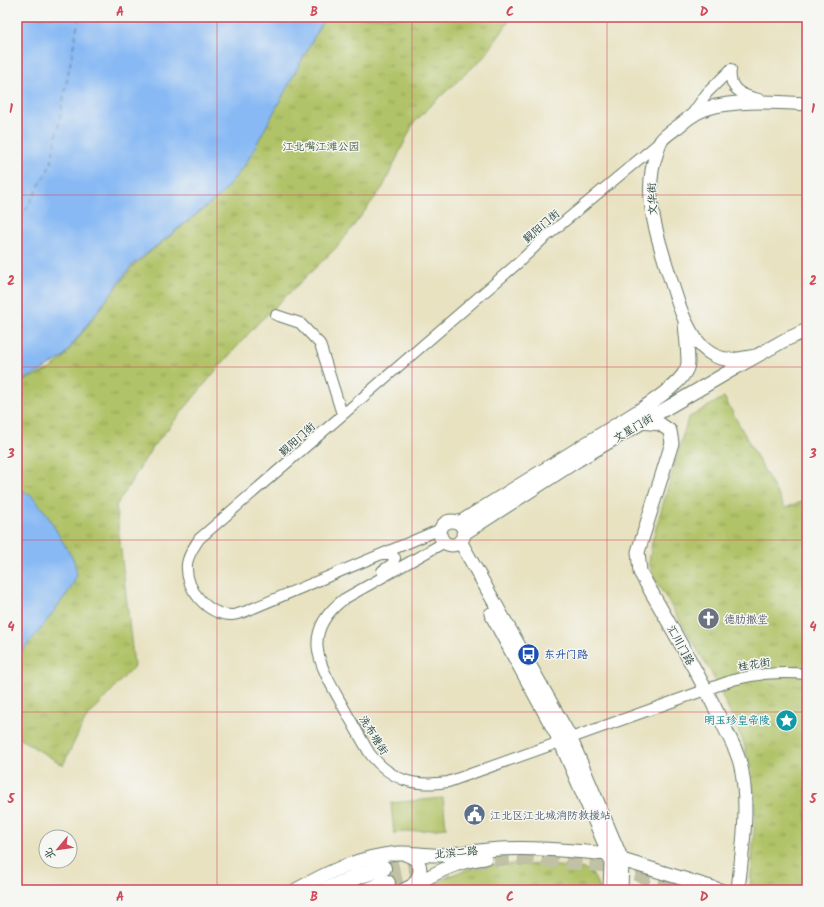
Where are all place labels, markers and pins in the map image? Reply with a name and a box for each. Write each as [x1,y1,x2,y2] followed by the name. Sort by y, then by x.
[696,606,722,632] church icon: 德肋撒堂
[724,611,768,629] place label: 德肋撒堂
[516,641,542,667] bus stop icon: 东升门路
[544,646,588,664] place label: 东升门路
[773,707,799,733] place icon: 明玉珍皇帝陵
[704,712,770,730] place label: 明玉珍皇帝陵
[461,802,487,828] public building icon: 江北区江北城消防救援站
[490,807,611,825] place label: 江北区江北城消防救援站

